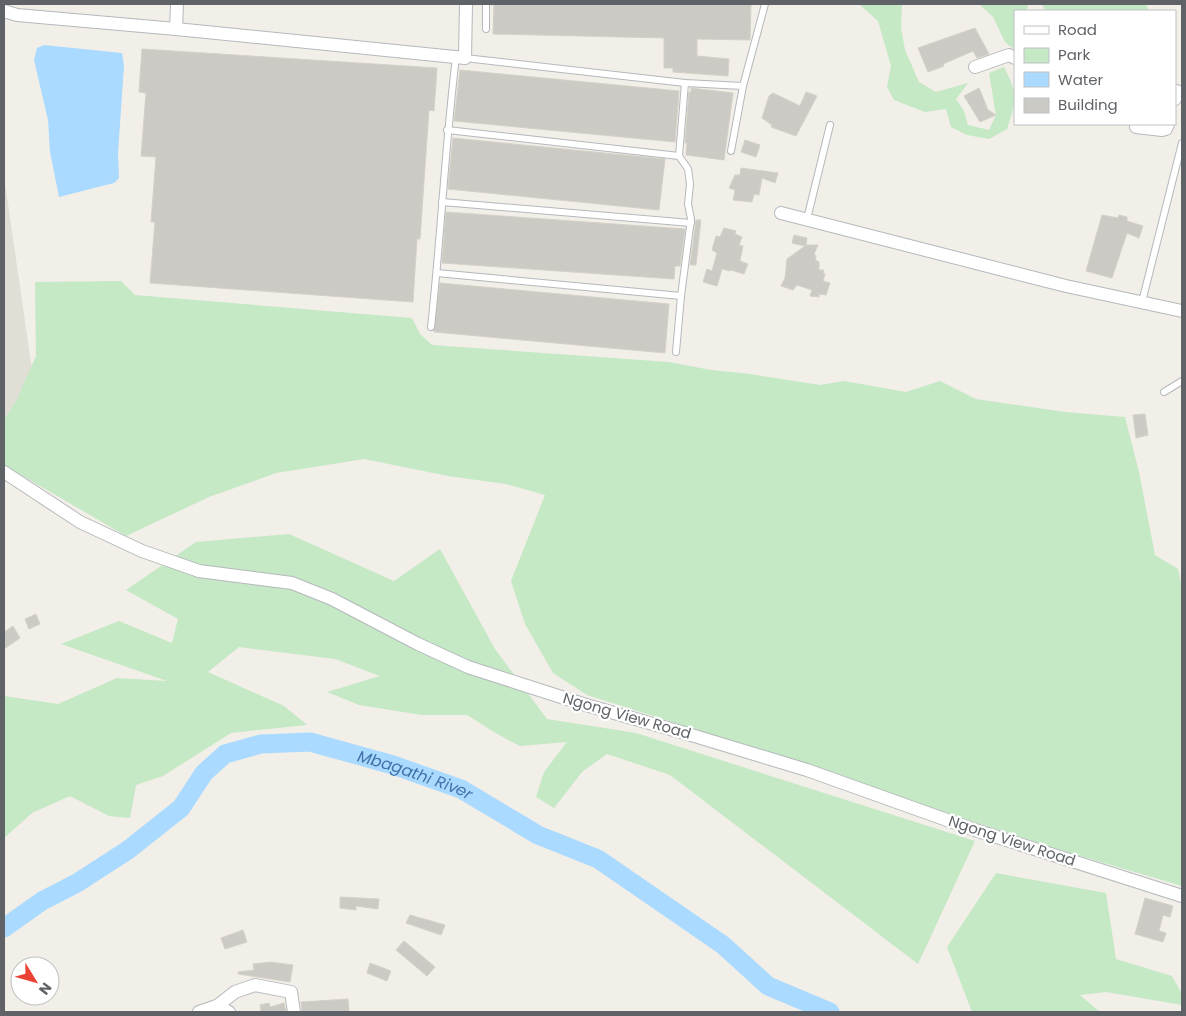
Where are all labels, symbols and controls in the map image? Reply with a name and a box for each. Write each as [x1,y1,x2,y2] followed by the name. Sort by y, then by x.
[1014,10,1176,125] legend
[1058,19,1097,40] text: Road
[1058,44,1090,65] text: Park
[1058,69,1104,90] text: Water
[1058,94,1118,115] text: Building
[561,687,694,744] street label: Ngong View Road
[355,745,478,806] water label: Mbagathi River
[946,810,1078,871] street label: Ngong View Road
[10,956,60,1006] north arrow
[34,979,57,999] text: N

